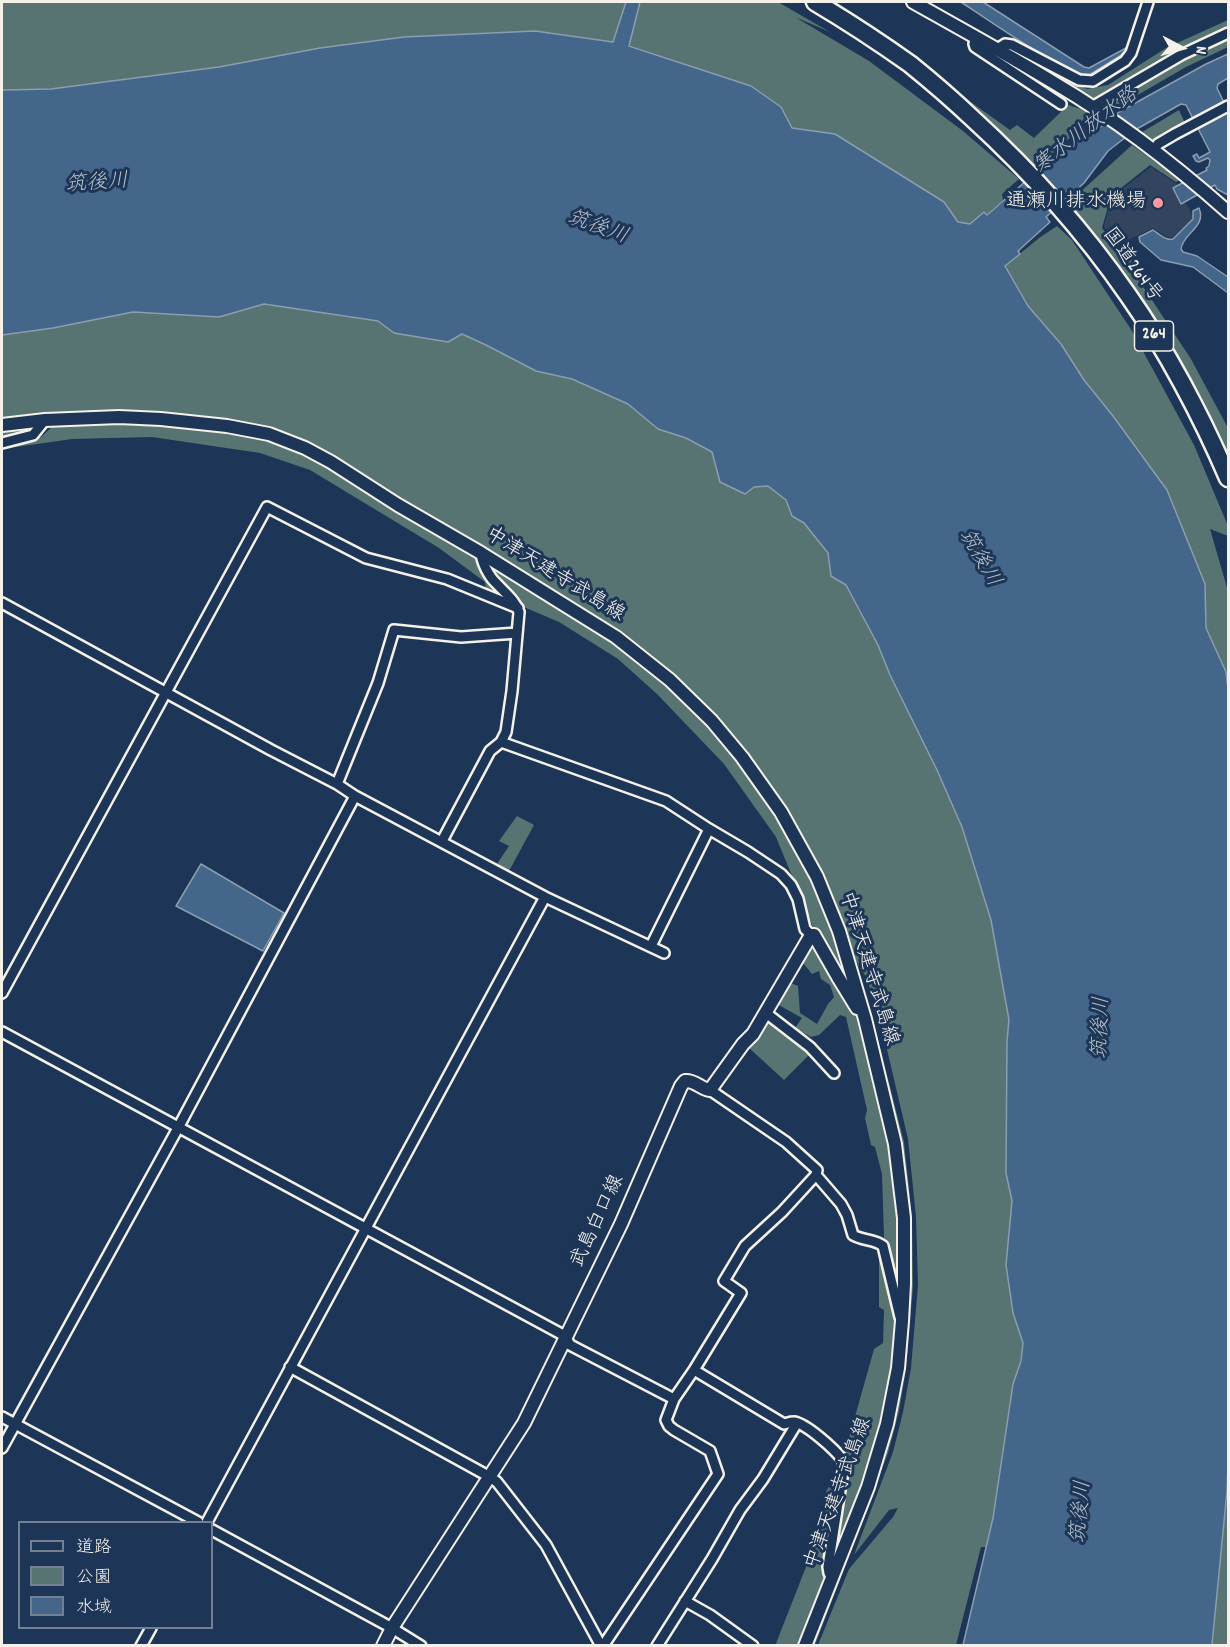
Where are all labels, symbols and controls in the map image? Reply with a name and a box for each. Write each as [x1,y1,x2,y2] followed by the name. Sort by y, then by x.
[1152,18,1212,78] north arrow
[1189,45,1212,55] text: N
[1030,83,1144,181] water label: 寒水川放水路
[65,170,129,200] water label: 筑後川
[1006,191,1146,215] place label: 通瀬川排水機場
[1151,196,1165,210] marker: 通瀬川排水機場
[563,206,631,252] water label: 筑後川
[1096,224,1166,308] street label: 国道264号
[1134,321,1174,351] road number: 264
[480,523,628,629] street label: 中津天建寺武島線
[951,525,1005,593] water label: 筑後川
[832,889,902,1049] street label: 中津天建寺武島線
[1089,996,1117,1060] water label: 筑後川
[567,1172,631,1272] street label: 武島白口線
[801,1415,879,1573] street label: 中津天建寺武島線
[1068,1480,1098,1544] water label: 筑後川
[18,1521,213,1629] legend
[76,1536,112,1561] text: 道路
[76,1566,112,1591] text: 公園
[76,1596,112,1621] text: 水域

